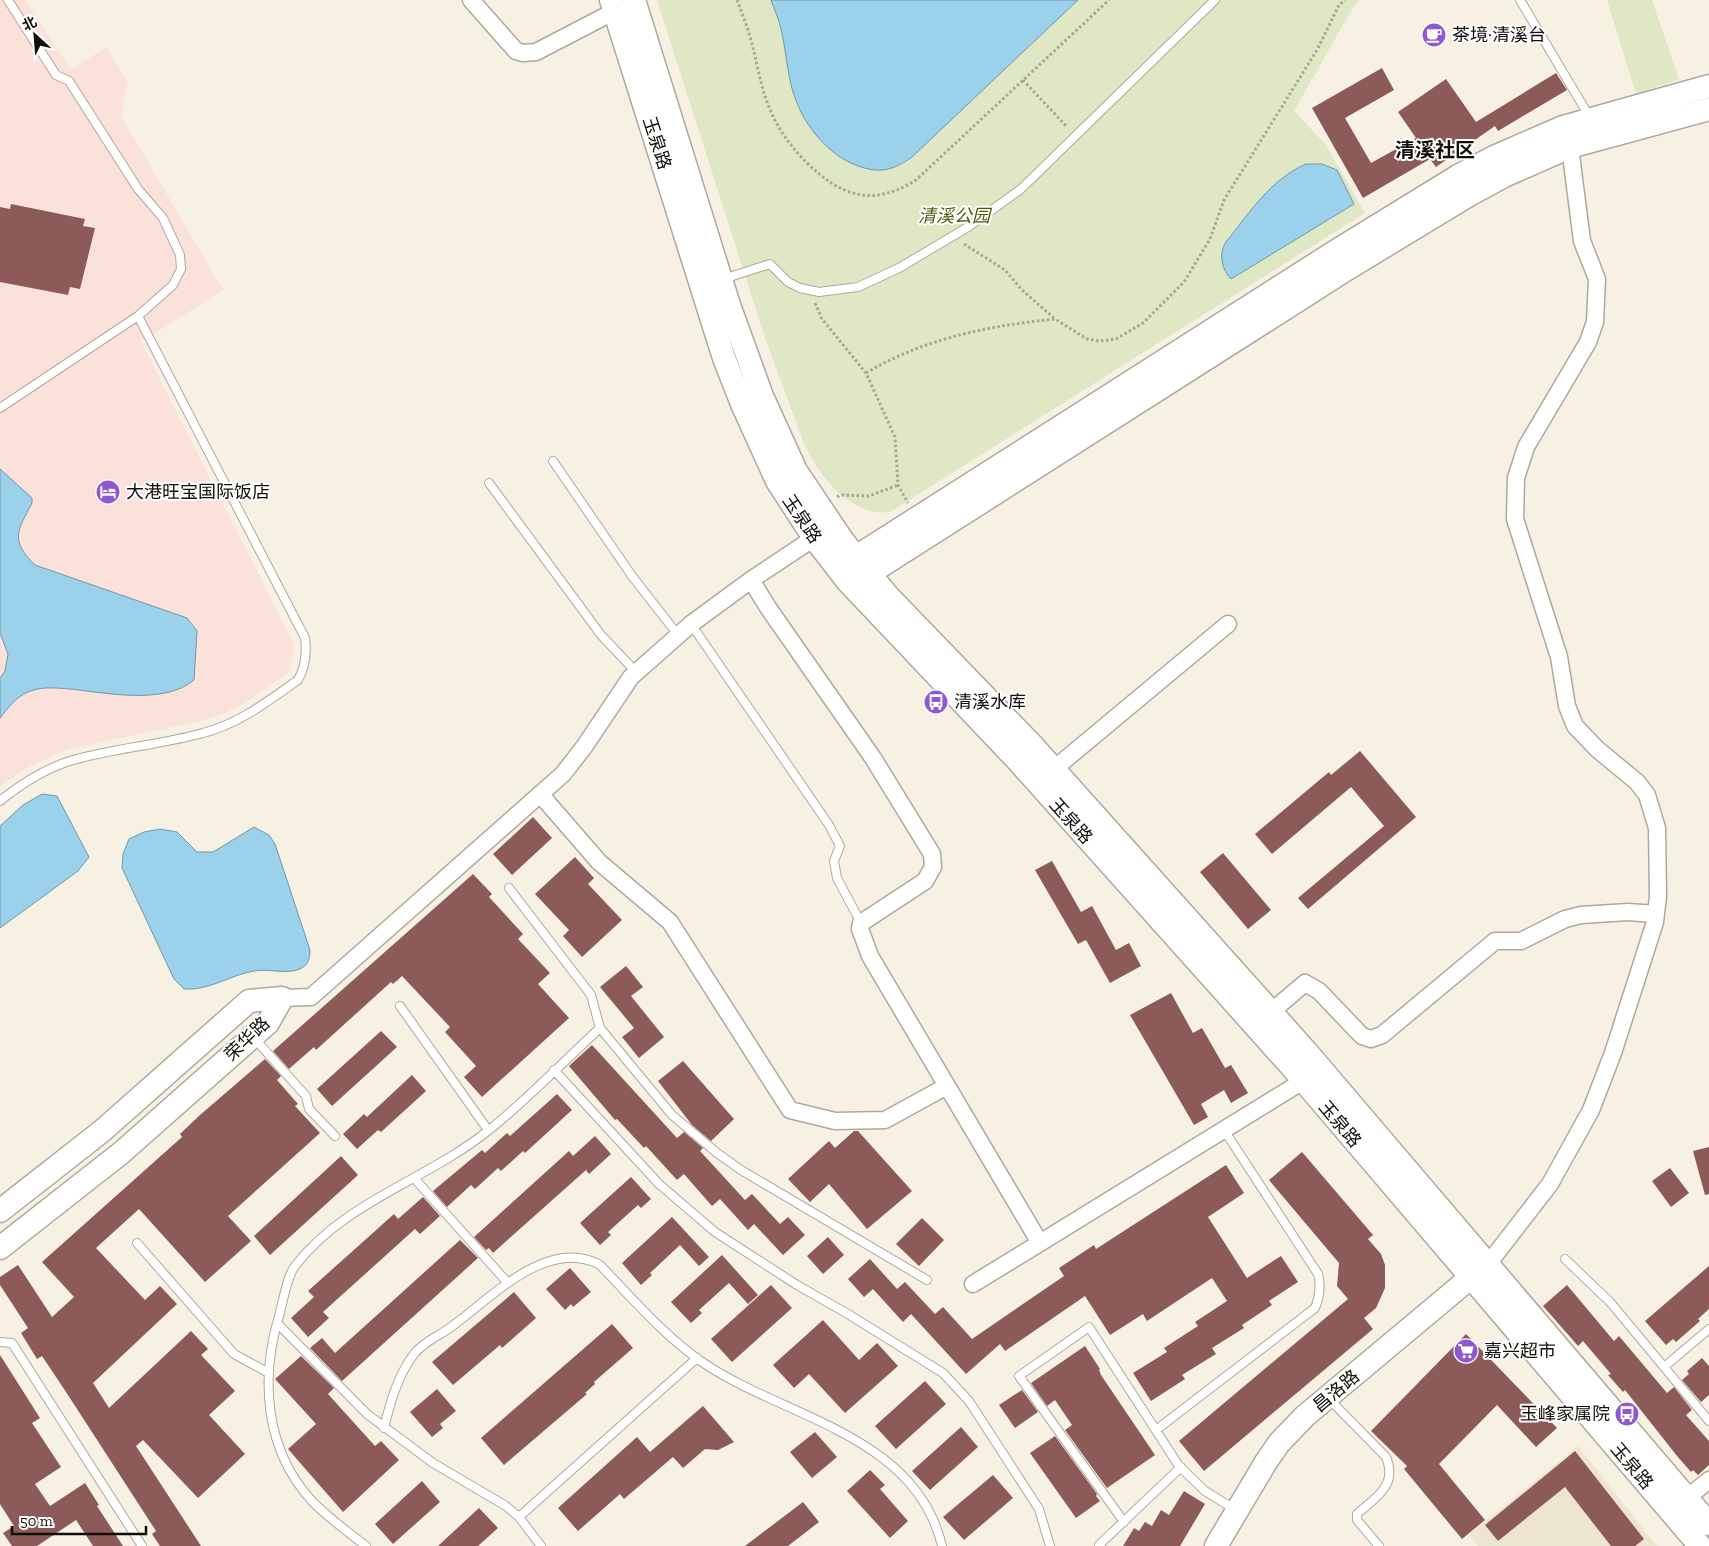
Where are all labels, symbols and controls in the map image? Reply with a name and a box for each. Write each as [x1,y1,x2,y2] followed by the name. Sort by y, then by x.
[10,10,60,60] north arrow
[20,13,40,34] text: 北
[1421,22,1447,48] cafe icon: 茶境·清溪台
[1452,24,1546,46] place label: 茶境·清溪台
[638,114,676,172] street label: 玉泉路
[1395,138,1475,162] district label: 清溪社区
[918,205,993,227] park label: 清溪公园
[95,479,121,505] hotel icon: 大港旺宝国际饭店
[126,481,270,503] place label: 大港旺宝国际饭店
[778,490,826,548] street label: 玉泉路
[923,689,949,715] bus stop icon: 清溪水库
[954,691,1026,713] place label: 清溪水库
[1045,794,1097,848] street label: 玉泉路
[220,1012,274,1066] street label: 荣华路
[1314,1096,1366,1152] street label: 玉泉路
[1453,1338,1479,1364] supermarket icon: 嘉兴超市
[1484,1340,1556,1362] place label: 嘉兴超市
[1308,1365,1364,1417] street label: 昌洛路
[1614,1401,1640,1427] bus stop icon: 玉峰家属院
[1520,1403,1610,1425] place label: 玉峰家属院
[1606,1438,1658,1494] street label: 玉泉路
[12,1504,146,1536] scale bar
[20,1512,53,1530] text: 50 m

